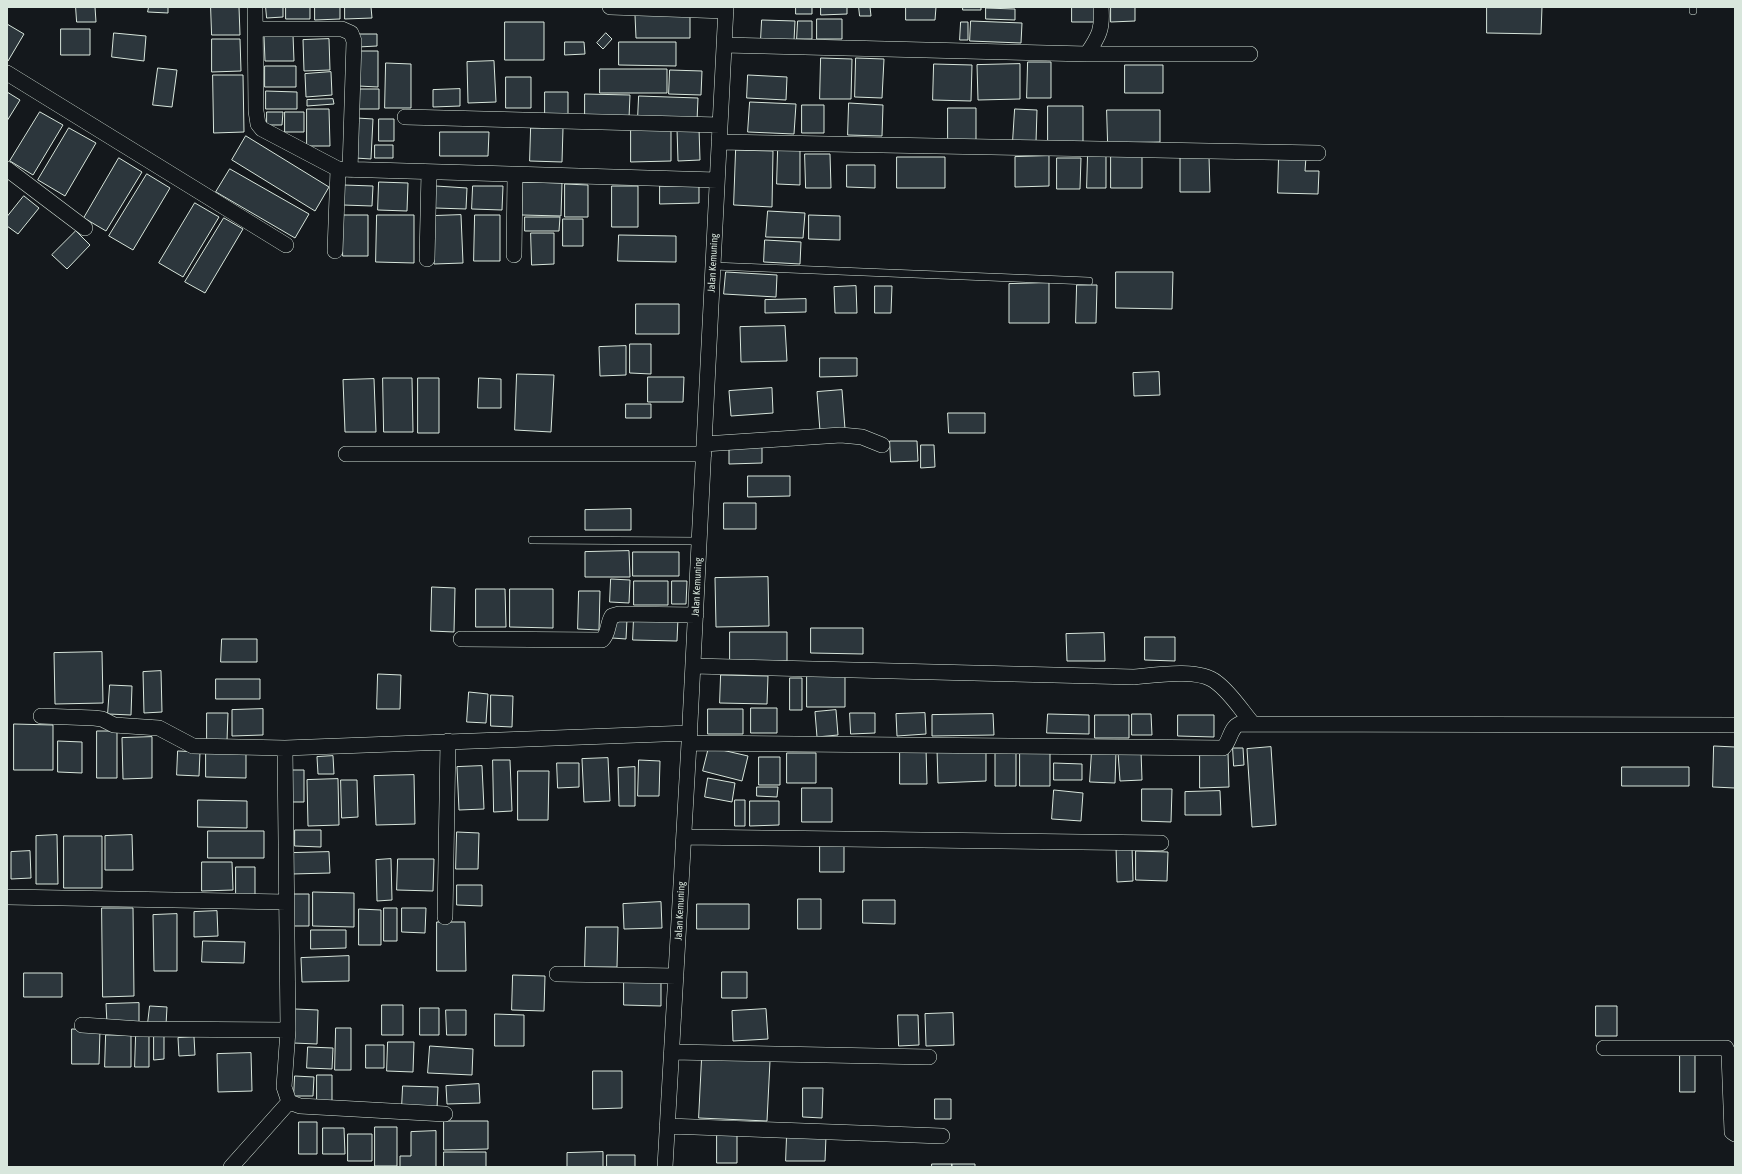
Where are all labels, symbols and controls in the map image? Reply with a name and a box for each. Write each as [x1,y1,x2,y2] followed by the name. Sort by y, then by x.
[705,233,721,293] street label: Jalan Kemuning
[689,557,705,617] street label: Jalan Kemuning
[672,881,688,941] street label: Jalan Kemuning

